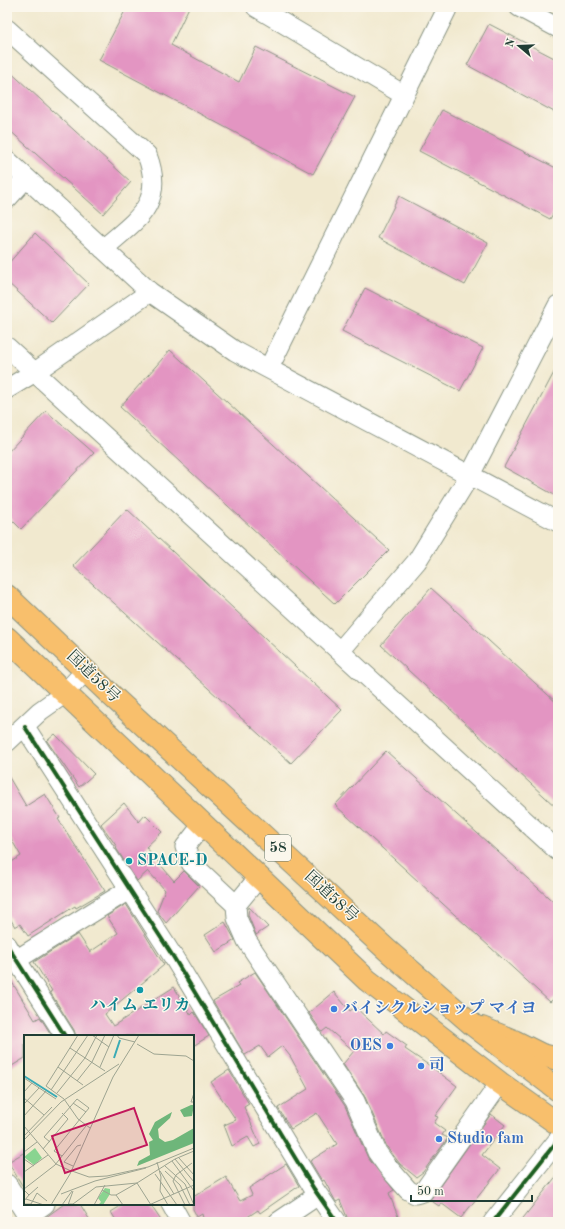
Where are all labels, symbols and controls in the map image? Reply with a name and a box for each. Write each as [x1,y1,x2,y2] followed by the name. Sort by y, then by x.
[499,26,539,66] north arrow
[504,37,518,49] text: N
[64,647,124,706] street label: 国道58号
[265,835,291,861] road number: 58
[137,853,208,869] place label: SPACE-D
[124,856,134,866] marker: SPACE-D
[301,867,362,926] street label: 国道58号
[135,985,145,995] marker: ハイム エリカ
[90,997,190,1014] place label: ハイム エリカ
[342,999,537,1017] place label: バイシクルショップ マイヨ
[329,1004,339,1014] marker: バイシクルショップ マイヨ
[24,1035,194,1205] inset map
[350,1038,382,1054] place label: OES
[385,1041,395,1051] marker: OES
[429,1056,445,1074] place label: 司
[416,1061,426,1071] marker: 司
[447,1131,524,1147] place label: Studio fam
[434,1134,444,1144] marker: Studio fam
[411,1177,532,1203] scale bar
[417,1185,444,1198] text: 50 m

